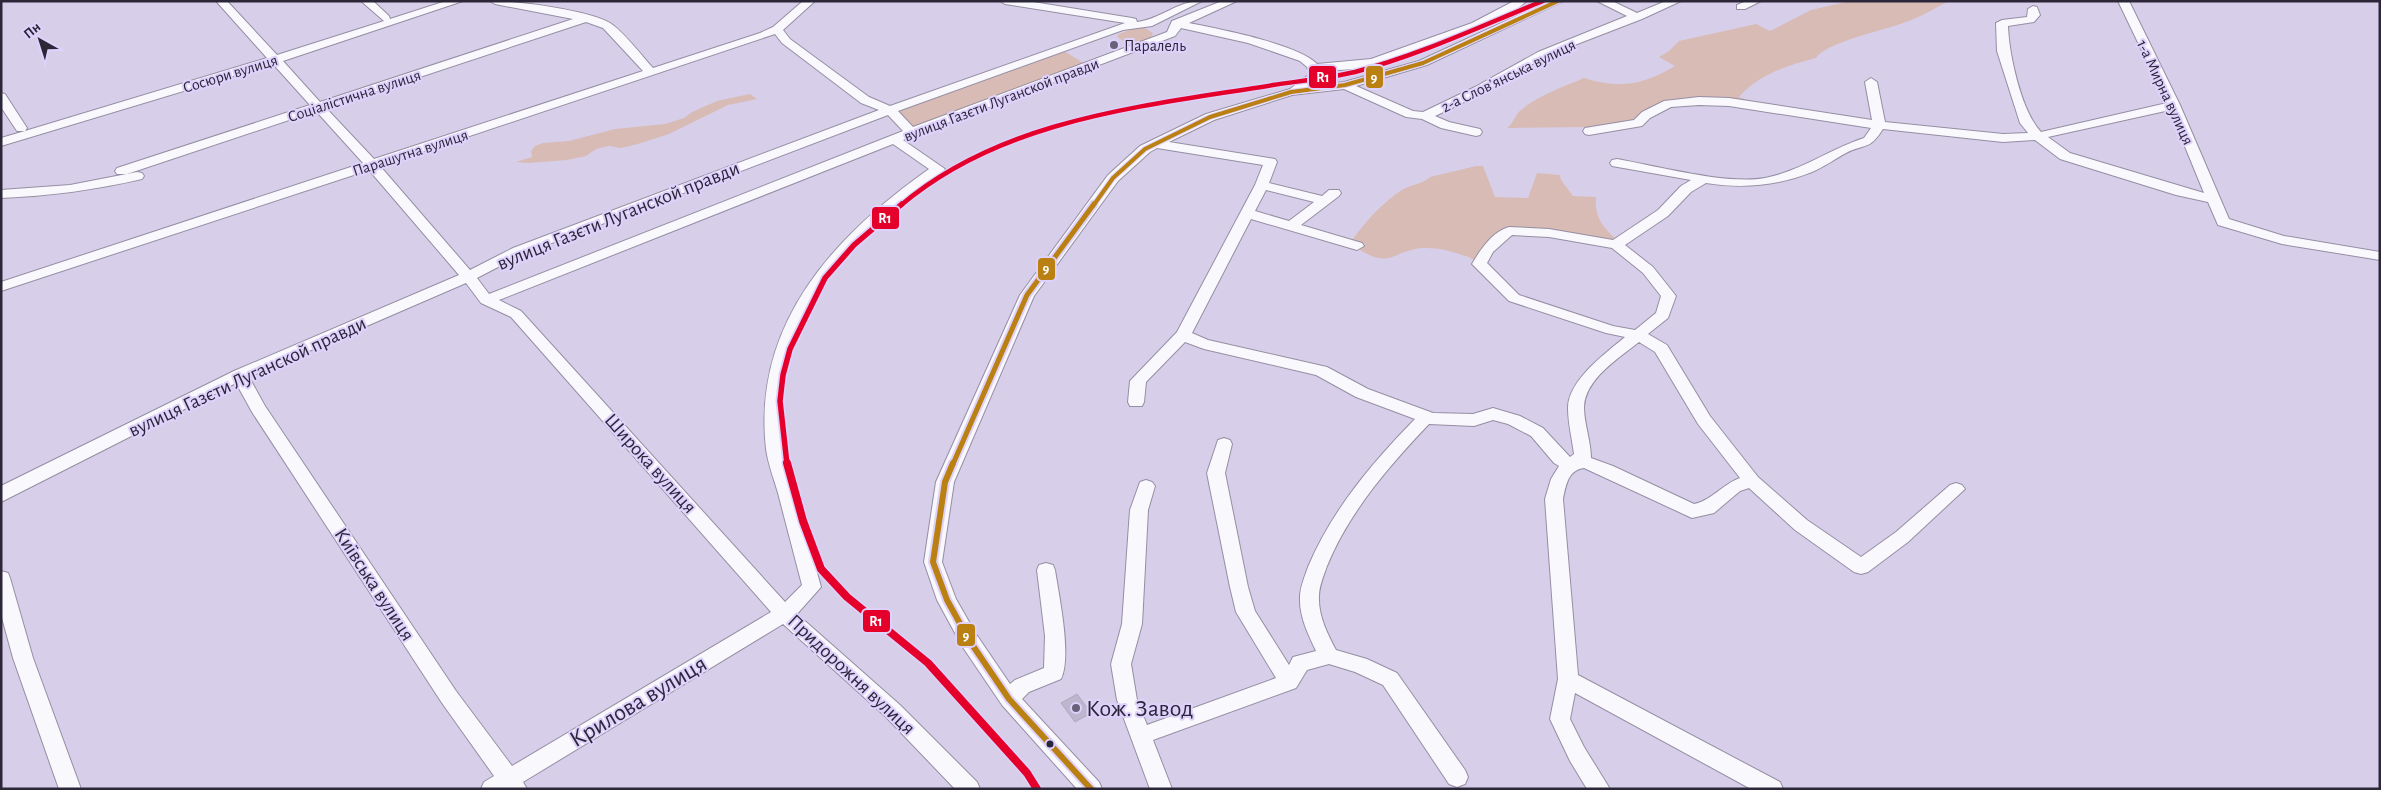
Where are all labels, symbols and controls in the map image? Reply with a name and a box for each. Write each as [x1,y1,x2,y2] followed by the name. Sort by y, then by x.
[15,15,65,65] north arrow
[21,20,43,41] text: Пн
[1439,36,1579,116] street label: 2-а Слов’янська вулиця
[2133,37,2196,148] street label: 1-а Мирна вулиця
[1124,38,1186,54] place label: Паралель
[1108,39,1120,51] marker: Паралель
[181,52,280,97] street label: Сосюри вулиця
[902,55,1102,146] street label: вулиця Газєти Луганской правди
[1308,65,1337,89] line badge: R1
[1365,65,1384,89] line badge: 9
[286,67,423,126] street label: Соціалістична вулиця
[1316,71,1330,85] text: R1
[1371,71,1378,85] text: 9
[350,127,470,180] street label: Парашутна вулиця
[494,158,743,274] street label: вулиця Газєти Луганской правди
[871,206,900,230] line badge: R1
[878,212,892,226] text: R1
[1037,257,1056,281] line badge: 9
[1043,262,1050,276] text: 9
[126,313,369,441] street label: вулиця Газєти Луганской правди
[600,410,700,517] street label: Широка вулиця
[330,525,418,645] street label: Київська вулиця
[862,609,891,633] line badge: R1
[784,611,919,739] street label: Придорожня вулиця
[869,615,883,629] text: R1
[956,623,976,647] line badge: 9
[963,629,970,643] text: 9
[566,652,711,752] street label: Крилова вулиця
[1086,697,1193,721] place label: Кож. Завод
[1070,702,1082,714] marker: Кож. Завод
[1045,739,1055,749] unlabelled marker

